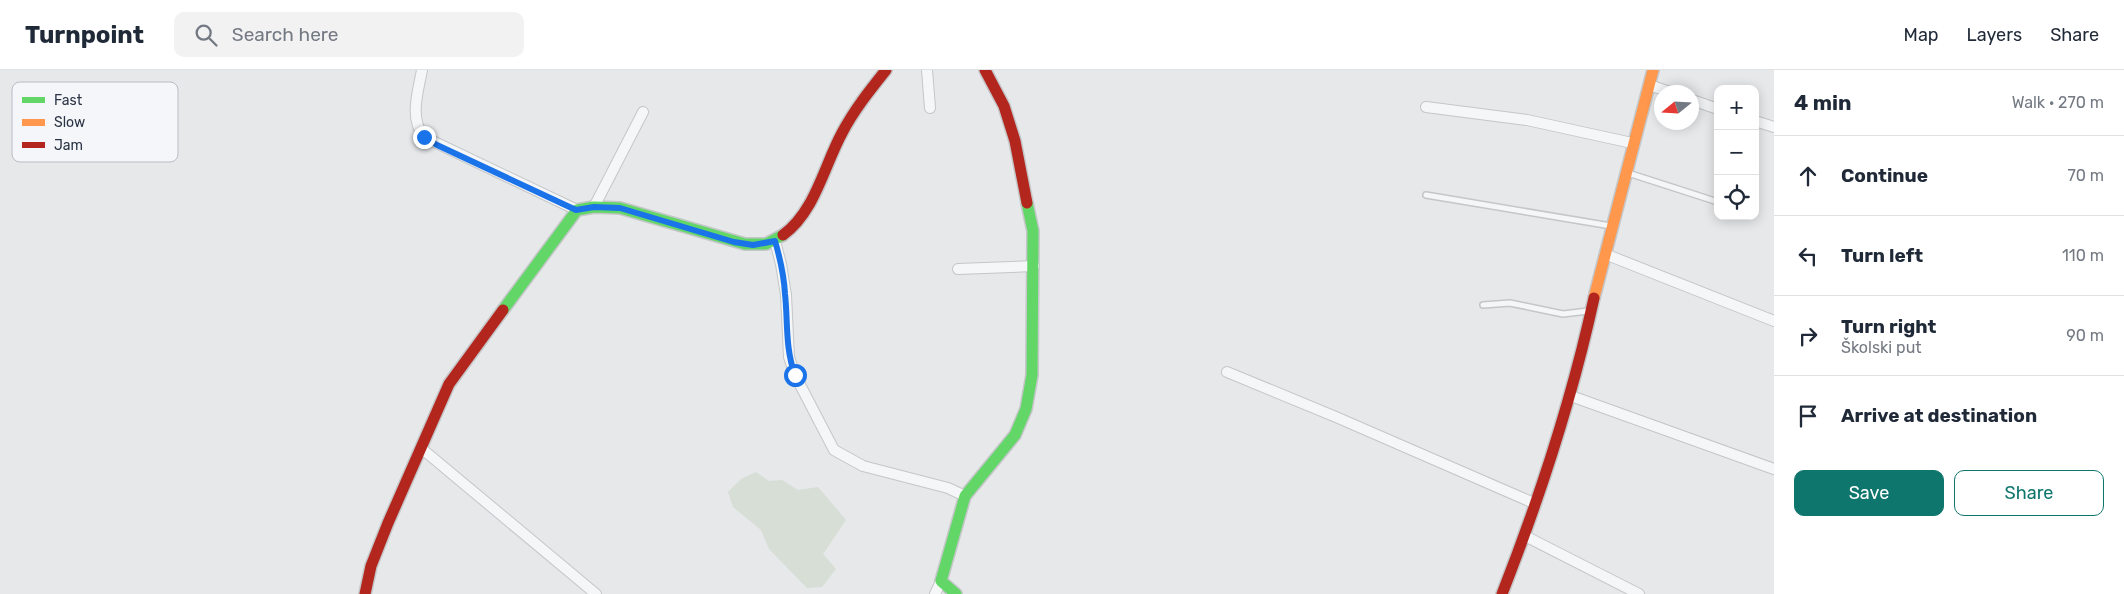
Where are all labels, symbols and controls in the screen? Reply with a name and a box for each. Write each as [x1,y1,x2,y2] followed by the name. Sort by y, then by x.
[174,12,524,57] search box
[25,21,144,49] text: Turnpoint
[192,21,220,49] icon: search
[232,23,338,46] text: Search here
[1904,24,1939,46] text: Map
[1967,24,2022,46] text: Layers
[2050,24,2099,46] text: Share
[12,82,178,162] legend
[1654,85,1699,130] north arrow
[1714,85,1759,220] map controls
[1714,85,1759,130] button: +
[1794,90,1852,115] text: 4 min
[54,92,83,109] text: Fast
[2012,93,2104,112] text: Walk · 270 m
[54,114,85,131] text: Slow
[413,126,436,149] route end
[1714,130,1759,175] button: −
[54,137,83,154] text: Jam
[1794,162,1822,190] icon: ahead
[1841,164,1928,187] text: Continue
[2067,166,2104,185] text: 70 m
[1714,175,1759,220] button: locate
[1794,242,1822,270] icon: left
[1841,244,1923,267] text: Turn left
[2062,246,2104,265] text: 110 m
[1841,315,1936,338] text: Turn right
[1794,322,1822,350] icon: right
[2066,326,2104,345] text: 90 m
[1841,338,1922,357] text: Školski put
[784,364,807,387] route start
[1794,402,1822,430] icon: arrive
[1841,404,2037,427] text: Arrive at destination
[1794,470,1944,516] button: Save
[1954,470,2104,516] button: Share

